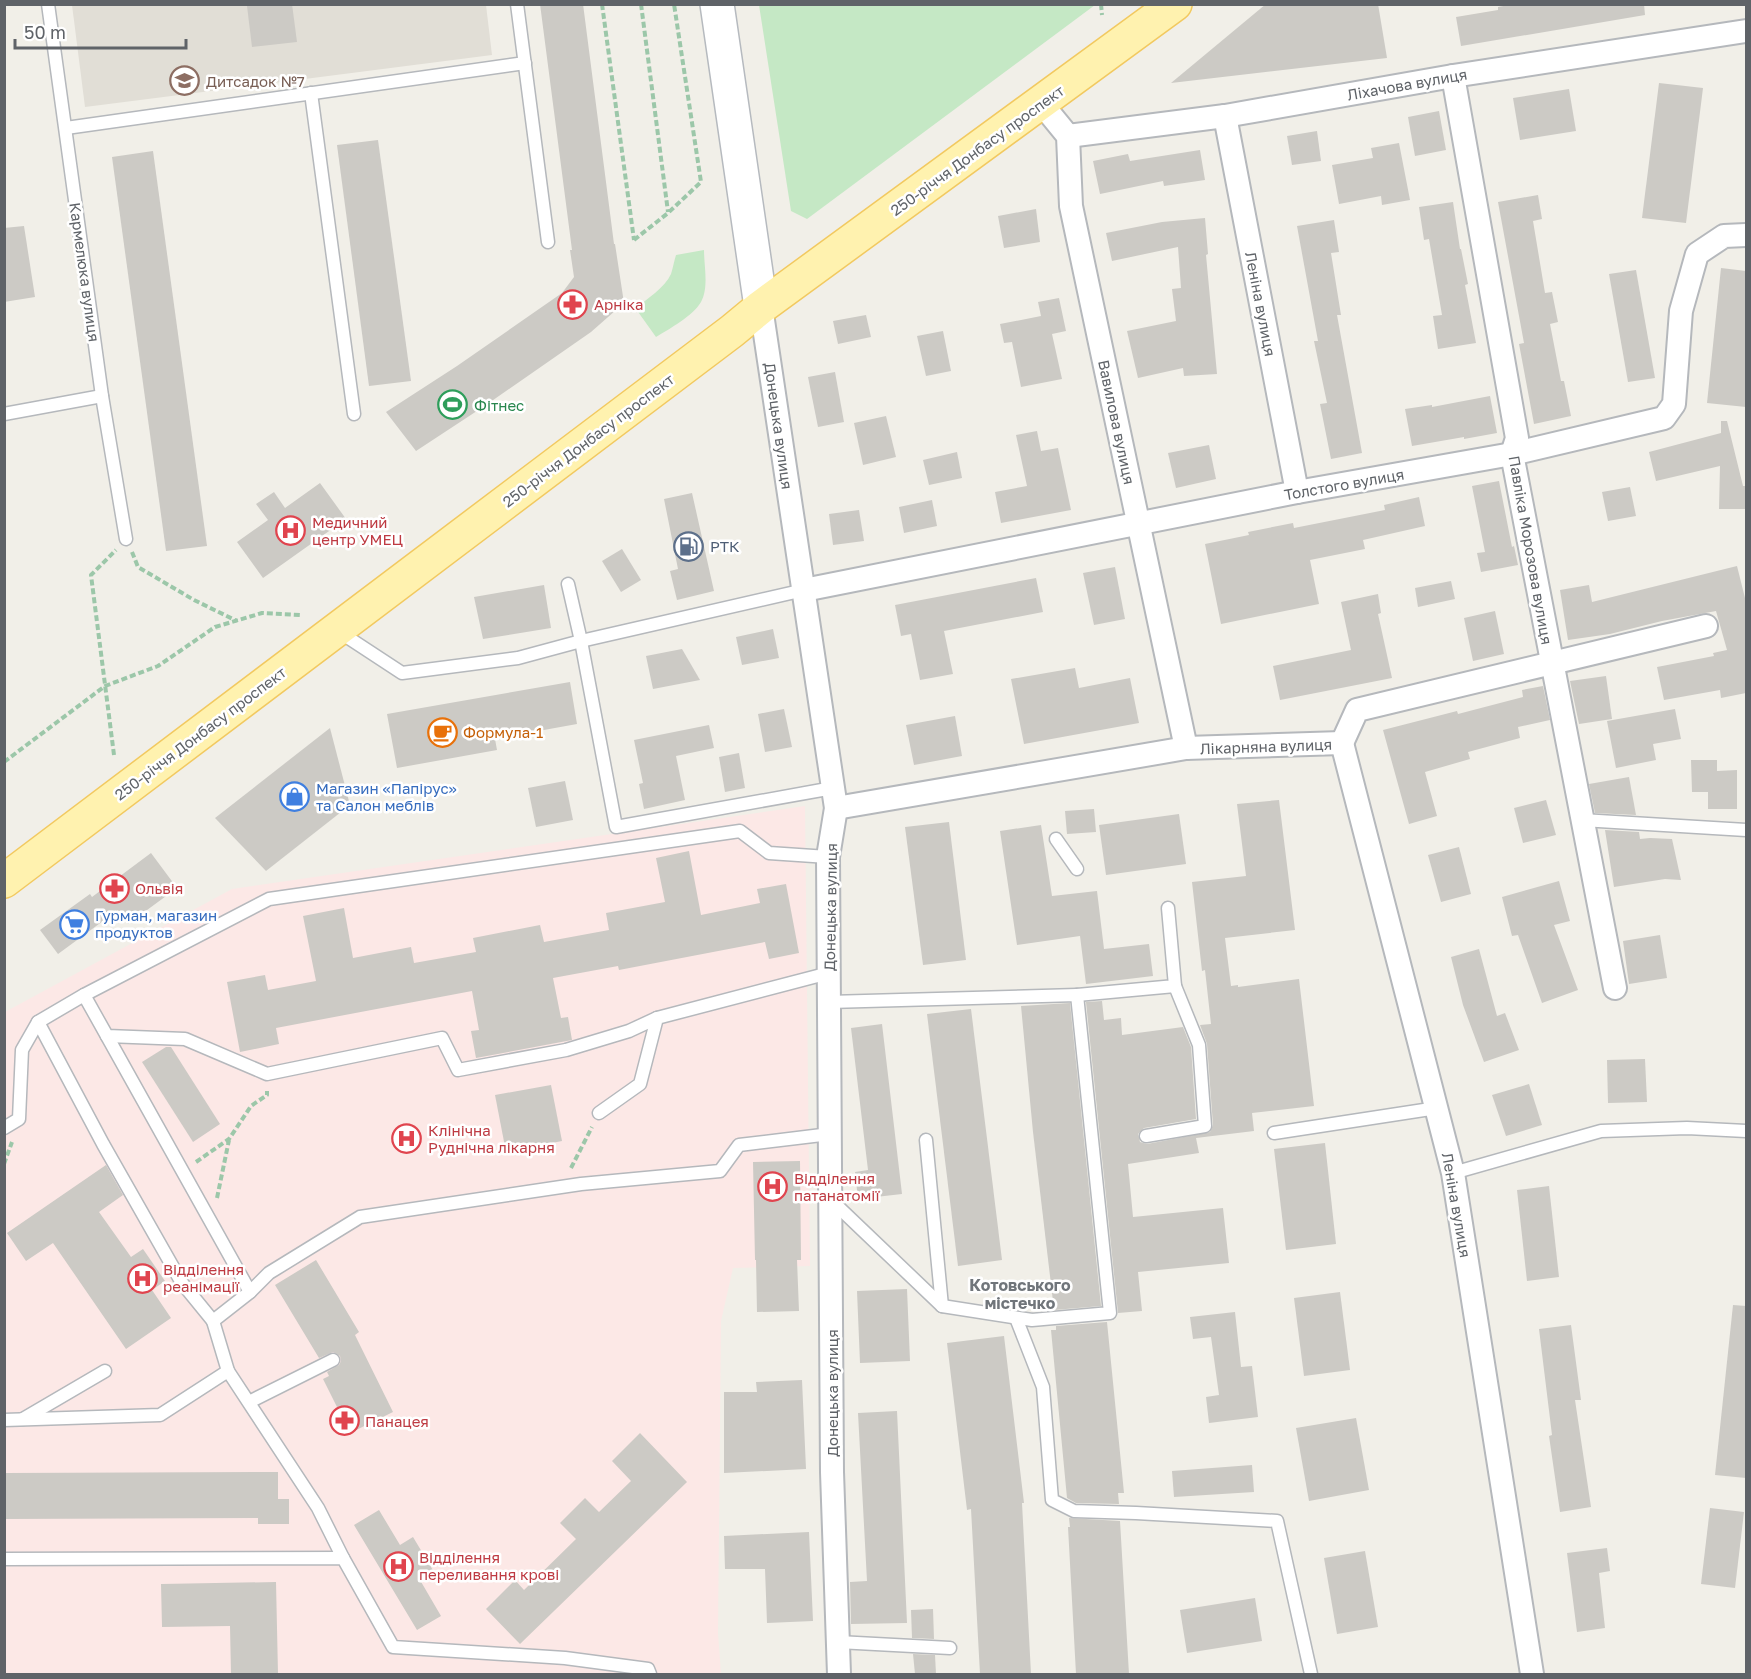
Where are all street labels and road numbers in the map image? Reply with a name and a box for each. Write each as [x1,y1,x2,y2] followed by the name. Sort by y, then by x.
[1346,65,1468,103] street label: Ліхачова вулиця
[887,81,1068,219] street label: 250-річчя Донбасу проспект
[66,201,104,343] street label: Кармелюка вулиця
[1242,250,1280,358] street label: Леніна вулиця
[1095,358,1139,486] street label: Вавилова вулиця
[761,362,797,490] street label: Донецька вулиця
[499,369,678,510] street label: 250-річчя Донбасу проспект
[1506,454,1556,646] street label: Павліка Морозова вулиця
[1283,465,1405,503] street label: Толстого вулиця
[111,662,290,803] street label: 250-річчя Донбасу проспект
[1200,735,1332,757] street label: Лікарняна вулиця
[820,843,840,971] street label: Донецька вулиця
[1439,1151,1475,1259] street label: Леніна вулиця
[823,1329,841,1457] street label: Донецька вулиця

